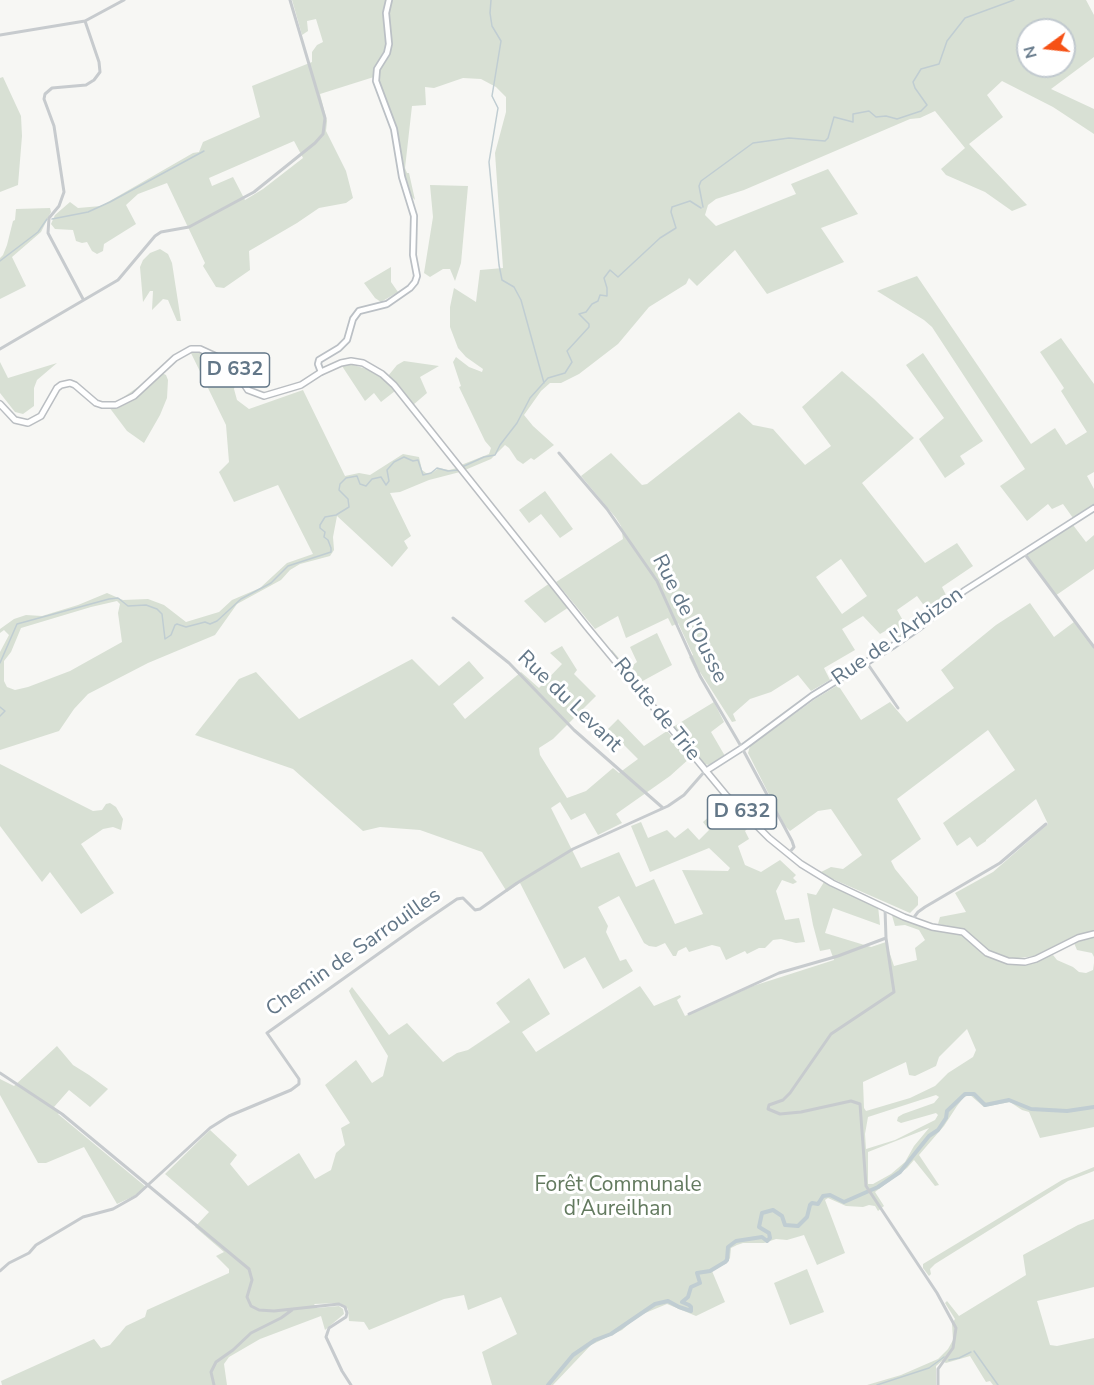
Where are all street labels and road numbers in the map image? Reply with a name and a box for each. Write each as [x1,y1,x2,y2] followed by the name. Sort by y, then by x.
[200,353,270,387] road number: D 632
[646,551,732,687] street label: Rue de l'Ousse
[828,582,968,692] street label: Rue de l'Arbizon
[512,646,626,758] street label: Rue du Levant
[607,654,705,766] street label: Route de Trie
[708,795,777,829] road number: D 632
[262,883,446,1023] street label: Chemin de Sarrouilles

